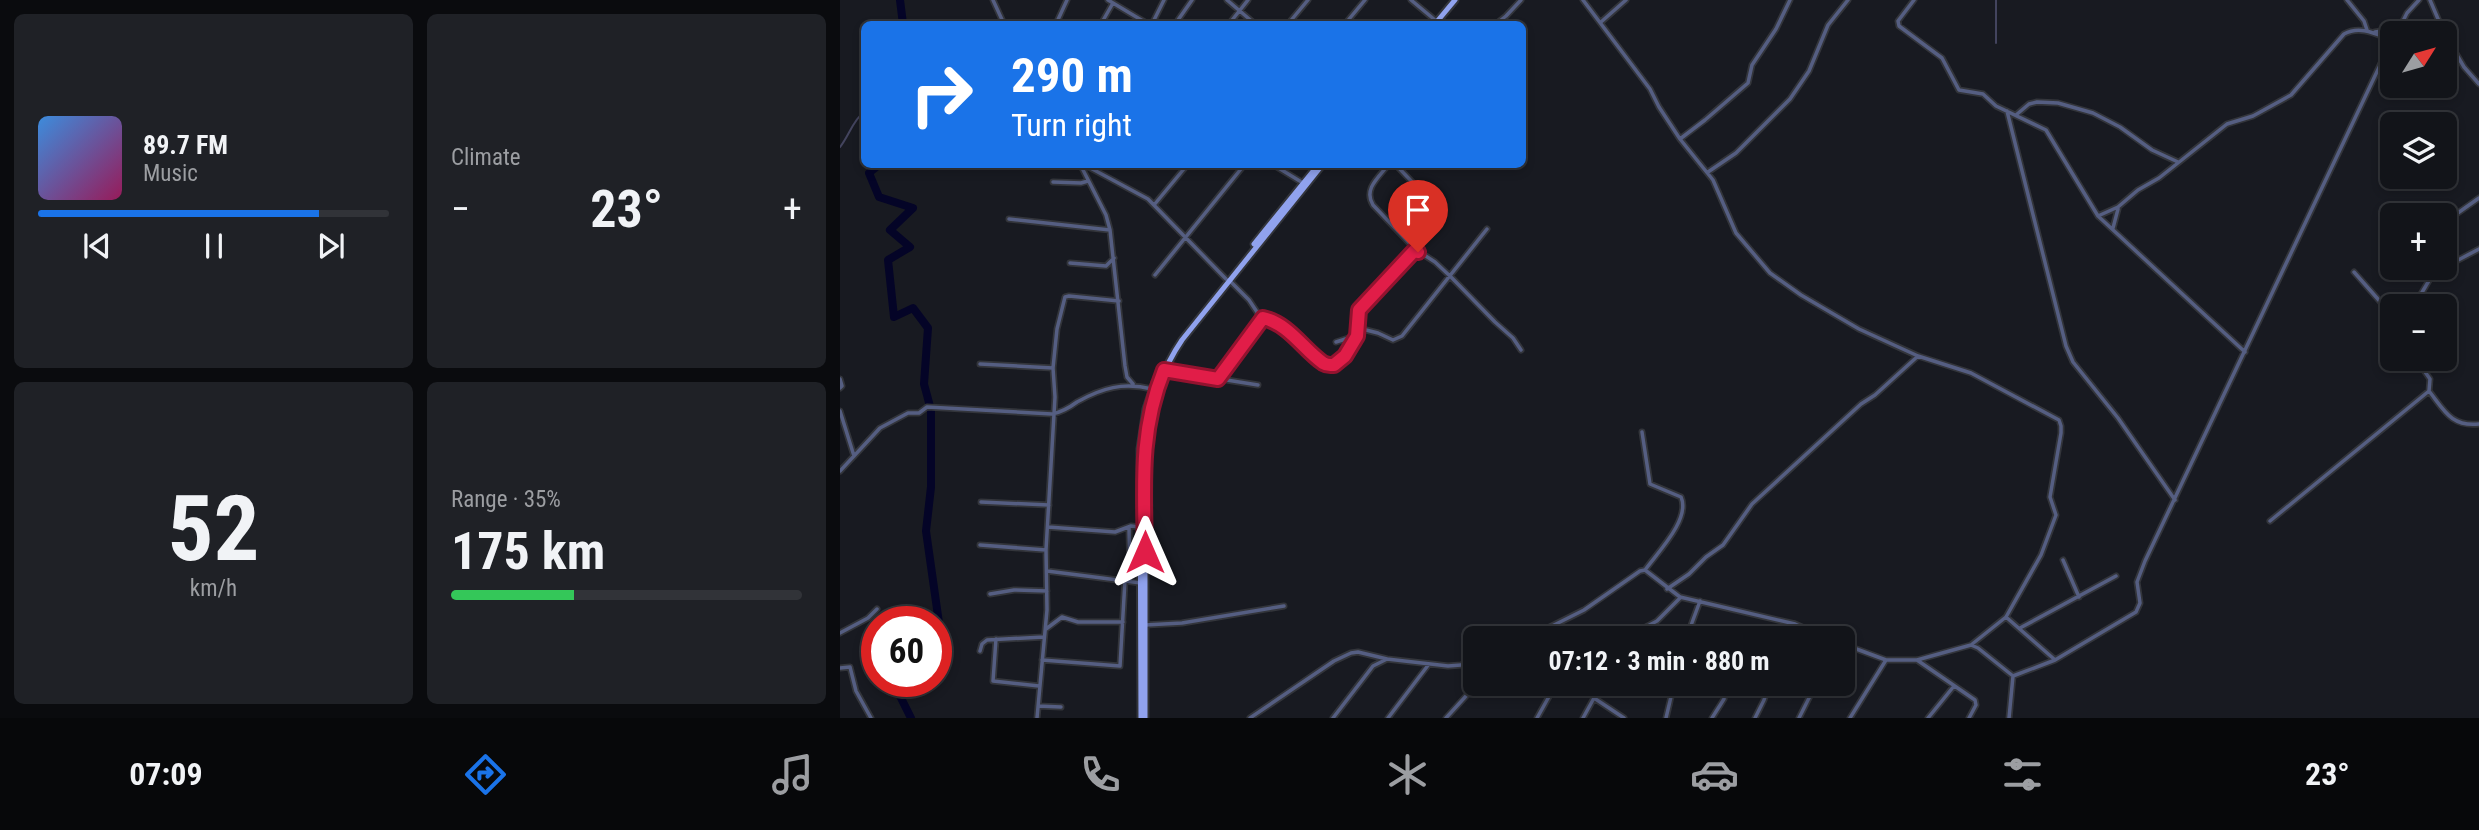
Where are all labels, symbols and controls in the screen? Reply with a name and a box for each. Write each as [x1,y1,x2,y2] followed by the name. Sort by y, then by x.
[2380,21,2457,98] north arrow
[2380,21,2457,371] map controls
[1011,47,1133,104] text: 290 m
[896,49,987,140] icon: right
[1011,106,1132,144] text: Turn right
[2380,112,2457,189] button: layers
[143,130,228,160] text: 89.7 FM
[451,144,521,171] text: Climate
[143,160,198,187] text: Music
[590,179,663,240] text: 23°
[1388,180,1448,252] pin
[451,187,470,231] text: −
[783,187,802,231] text: +
[1399,191,1437,229] icon: arrive
[2380,203,2457,280] button: +
[78,227,116,265] icon: previous
[195,227,233,265] icon: pause
[312,227,350,265] icon: next
[2380,294,2457,371] button: −
[168,476,259,582] text: 52
[451,486,561,513] text: Range · 35%
[1108,515,1182,589] position arrow
[451,521,605,582] text: 175 km
[190,575,237,602] text: km/h
[861,606,952,697] speed limit sign: 60
[1549,646,1769,676] text: 07:12 · 3 min · 880 m
[461,750,510,799] icon: directions
[768,750,817,799] icon: music
[1076,750,1125,799] icon: phone
[1383,750,1432,799] icon: climate
[1690,750,1739,799] icon: car
[1998,750,2047,799] icon: filters
[129,755,203,793] text: 07:09
[2305,755,2350,793] text: 23°

